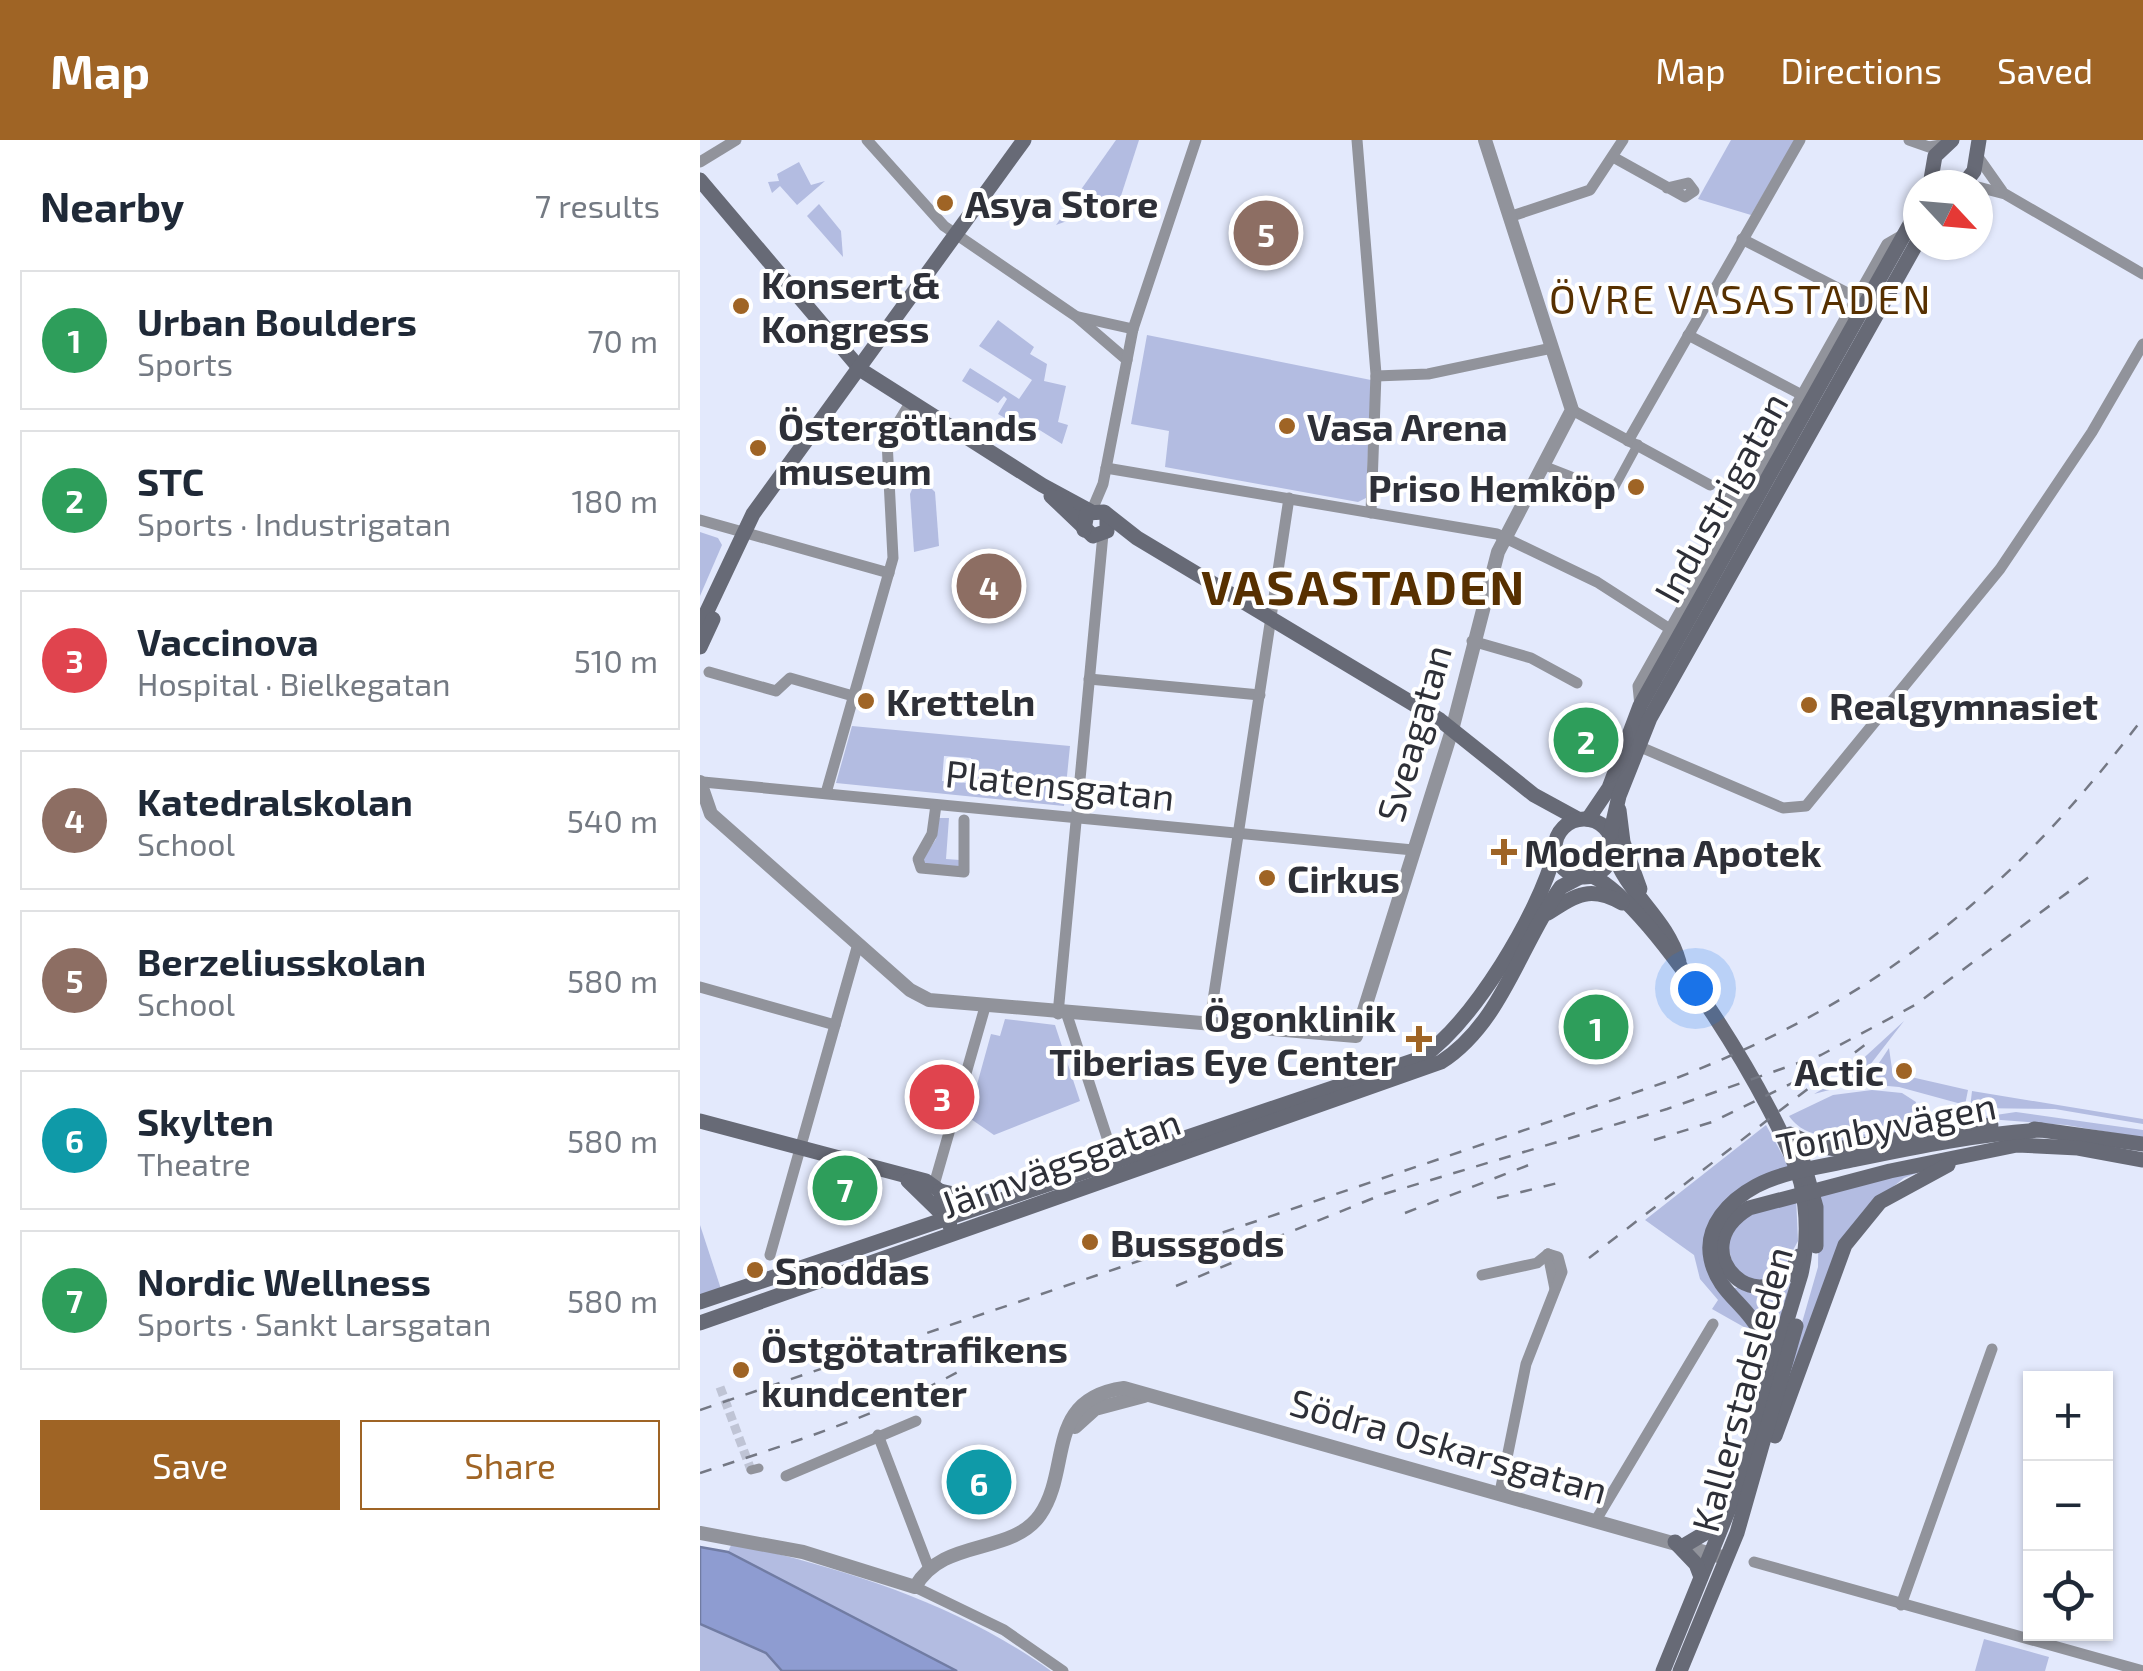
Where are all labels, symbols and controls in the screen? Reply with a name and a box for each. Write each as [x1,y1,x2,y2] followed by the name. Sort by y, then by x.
[50,41,150,99] text: Map
[1655,49,1726,91] text: Map
[1781,49,1942,91] text: Directions
[1997,49,2093,91] text: Saved
[1903,170,1993,260] north arrow
[40,180,184,230] text: Nearby
[965,180,1158,226] place label: Asya Store
[535,186,660,224] text: 7 results
[934,192,956,214] marker: Asya Store
[1234,196,1298,270] pin: 5
[761,261,940,351] place label: Konsert & Kongress
[1549,274,1933,322] district label: ÖVRE VASASTADEN
[730,295,752,317] marker: Konsert & Kongress
[137,298,417,344] text: Urban Boulders
[68,321,81,359] text: 1
[587,321,658,359] text: 70 m
[137,344,233,382] text: Sports
[1643,384,1797,610] street label: Industrigatan
[778,403,1037,493] place label: Östergötlands museum
[1307,403,1508,449] place label: Vasa Arena
[1276,415,1298,437] marker: Vasa Arena
[747,437,769,459] marker: Östergötlands museum
[137,458,204,504] text: STC
[1368,464,1616,510] place label: Priso Hemköp
[1625,476,1647,498] marker: Priso Hemköp
[65,481,84,519] text: 2
[571,481,658,519] text: 180 m
[137,504,451,542] text: Sports · Industrigatan
[956,548,1022,624] pin: 4
[1201,557,1527,615] district label: VASASTADEN
[137,618,319,664] text: Vaccinova
[1366,639,1460,827] street label: Sveagatan
[65,641,84,679] text: 3
[574,641,658,679] text: 510 m
[137,664,451,702] text: Hospital · Bielkegatan
[886,678,1035,724] place label: Kretteln
[1829,682,2098,728] place label: Realgymnasiet
[855,690,877,712] marker: Kretteln
[1798,694,1820,716] marker: Realgymnasiet
[1554,702,1618,778] pin: 2
[943,749,1177,819] street label: Platensgatan
[137,778,413,824] text: Katedralskolan
[64,801,85,839] text: 4
[567,801,658,839] text: 540 m
[137,824,235,862] text: School
[1524,829,1822,875] place label: Moderna Apotek
[1493,841,1515,863] marker: Moderna Apotek
[1287,855,1400,901] place label: Cirkus
[1256,867,1278,889] marker: Cirkus
[137,938,426,984] text: Berzeliusskolan
[66,961,83,999] text: 5
[567,961,658,999] text: 580 m
[1670,963,1721,1014] your location
[137,984,235,1022] text: School
[1564,990,1628,1064] pin: 1
[1049,994,1397,1084] place label: Ögonklinik Tiberias Eye Center
[1406,1026,1432,1052] marker: Ögonklinik Tiberias Eye Center
[1794,1048,1884,1094] place label: Actic
[910,1060,974,1134] pin: 3
[1893,1060,1915,1082] marker: Actic
[1772,1081,2000,1169] street label: Tornbyvägen
[934,1097,1186,1227] street label: Järnvägsgatan
[137,1098,274,1144] text: Skylten
[65,1121,84,1159] text: 6
[567,1121,658,1159] text: 580 m
[137,1144,251,1182] text: Theatre
[812,1150,878,1226] pin: 7
[1110,1219,1284,1265] place label: Bussgods
[1079,1231,1101,1253] marker: Bussgods
[1681,1241,1801,1537] street label: Kallerstadsleden
[775,1247,930,1293] place label: Snoddas
[137,1258,431,1304] text: Nordic Wellness
[744,1259,766,1281] marker: Snoddas
[66,1281,83,1319] text: 7
[567,1281,658,1319] text: 580 m
[137,1304,491,1342] text: Sports · Sankt Larsgatan
[761,1325,1068,1415] place label: Östgötatrafikens kundcenter
[730,1359,752,1381] marker: Östgötatrafikens kundcenter
[2023,1371,2113,1641] map controls
[2023,1371,2113,1461] button: +
[1285,1378,1613,1512] street label: Södra Oskarsgatan
[40,1420,340,1510] button: Save
[360,1420,660,1510] button: Share
[946,1444,1012,1520] pin: 6
[2023,1461,2113,1551] button: −
[2023,1551,2113,1641] button: locate

